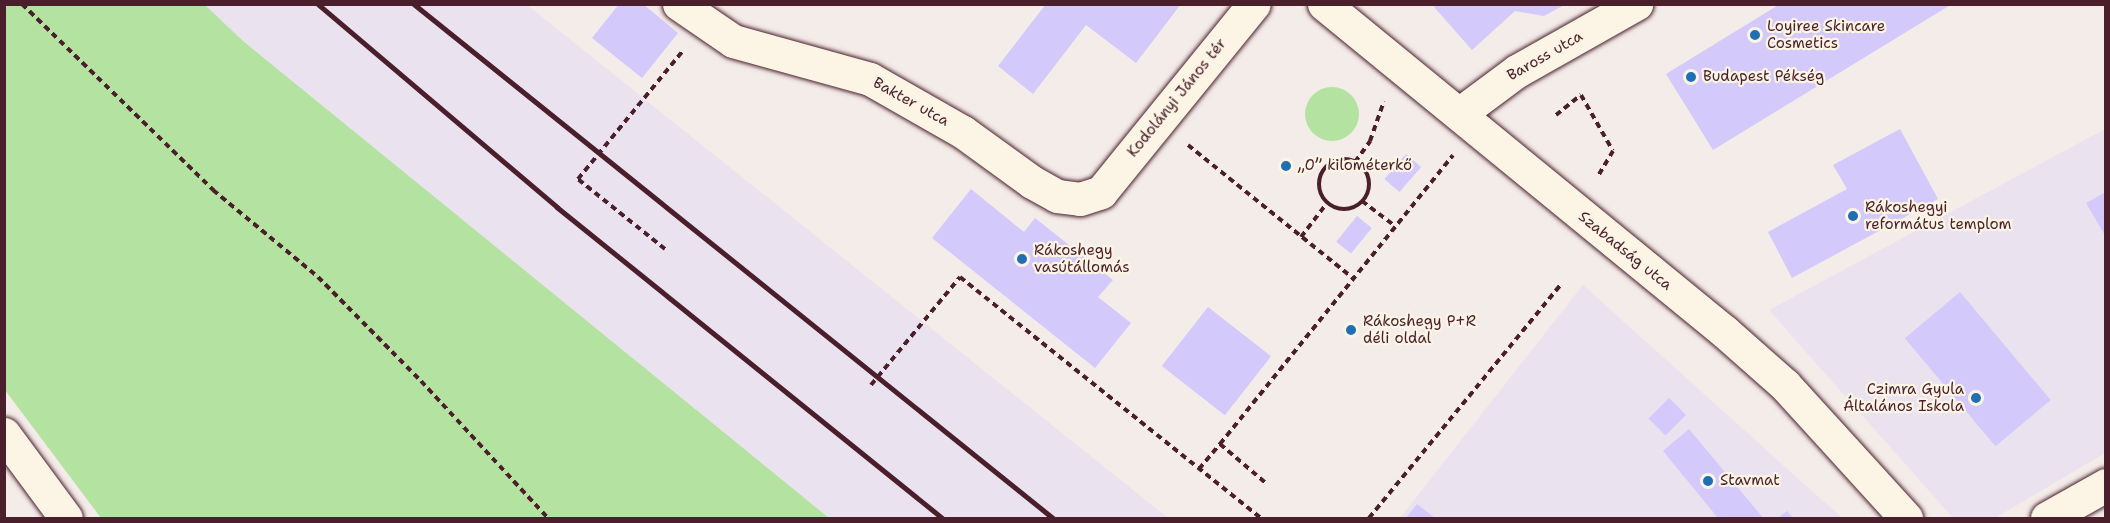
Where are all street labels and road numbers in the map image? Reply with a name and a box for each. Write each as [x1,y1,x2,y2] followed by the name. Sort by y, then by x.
[1504,27,1586,85] street label: Baross utca
[1124,35,1230,161] street label: Kodolányi János tér
[870,74,952,130] street label: Bakter utca
[1575,208,1675,294] street label: Szabadság utca

